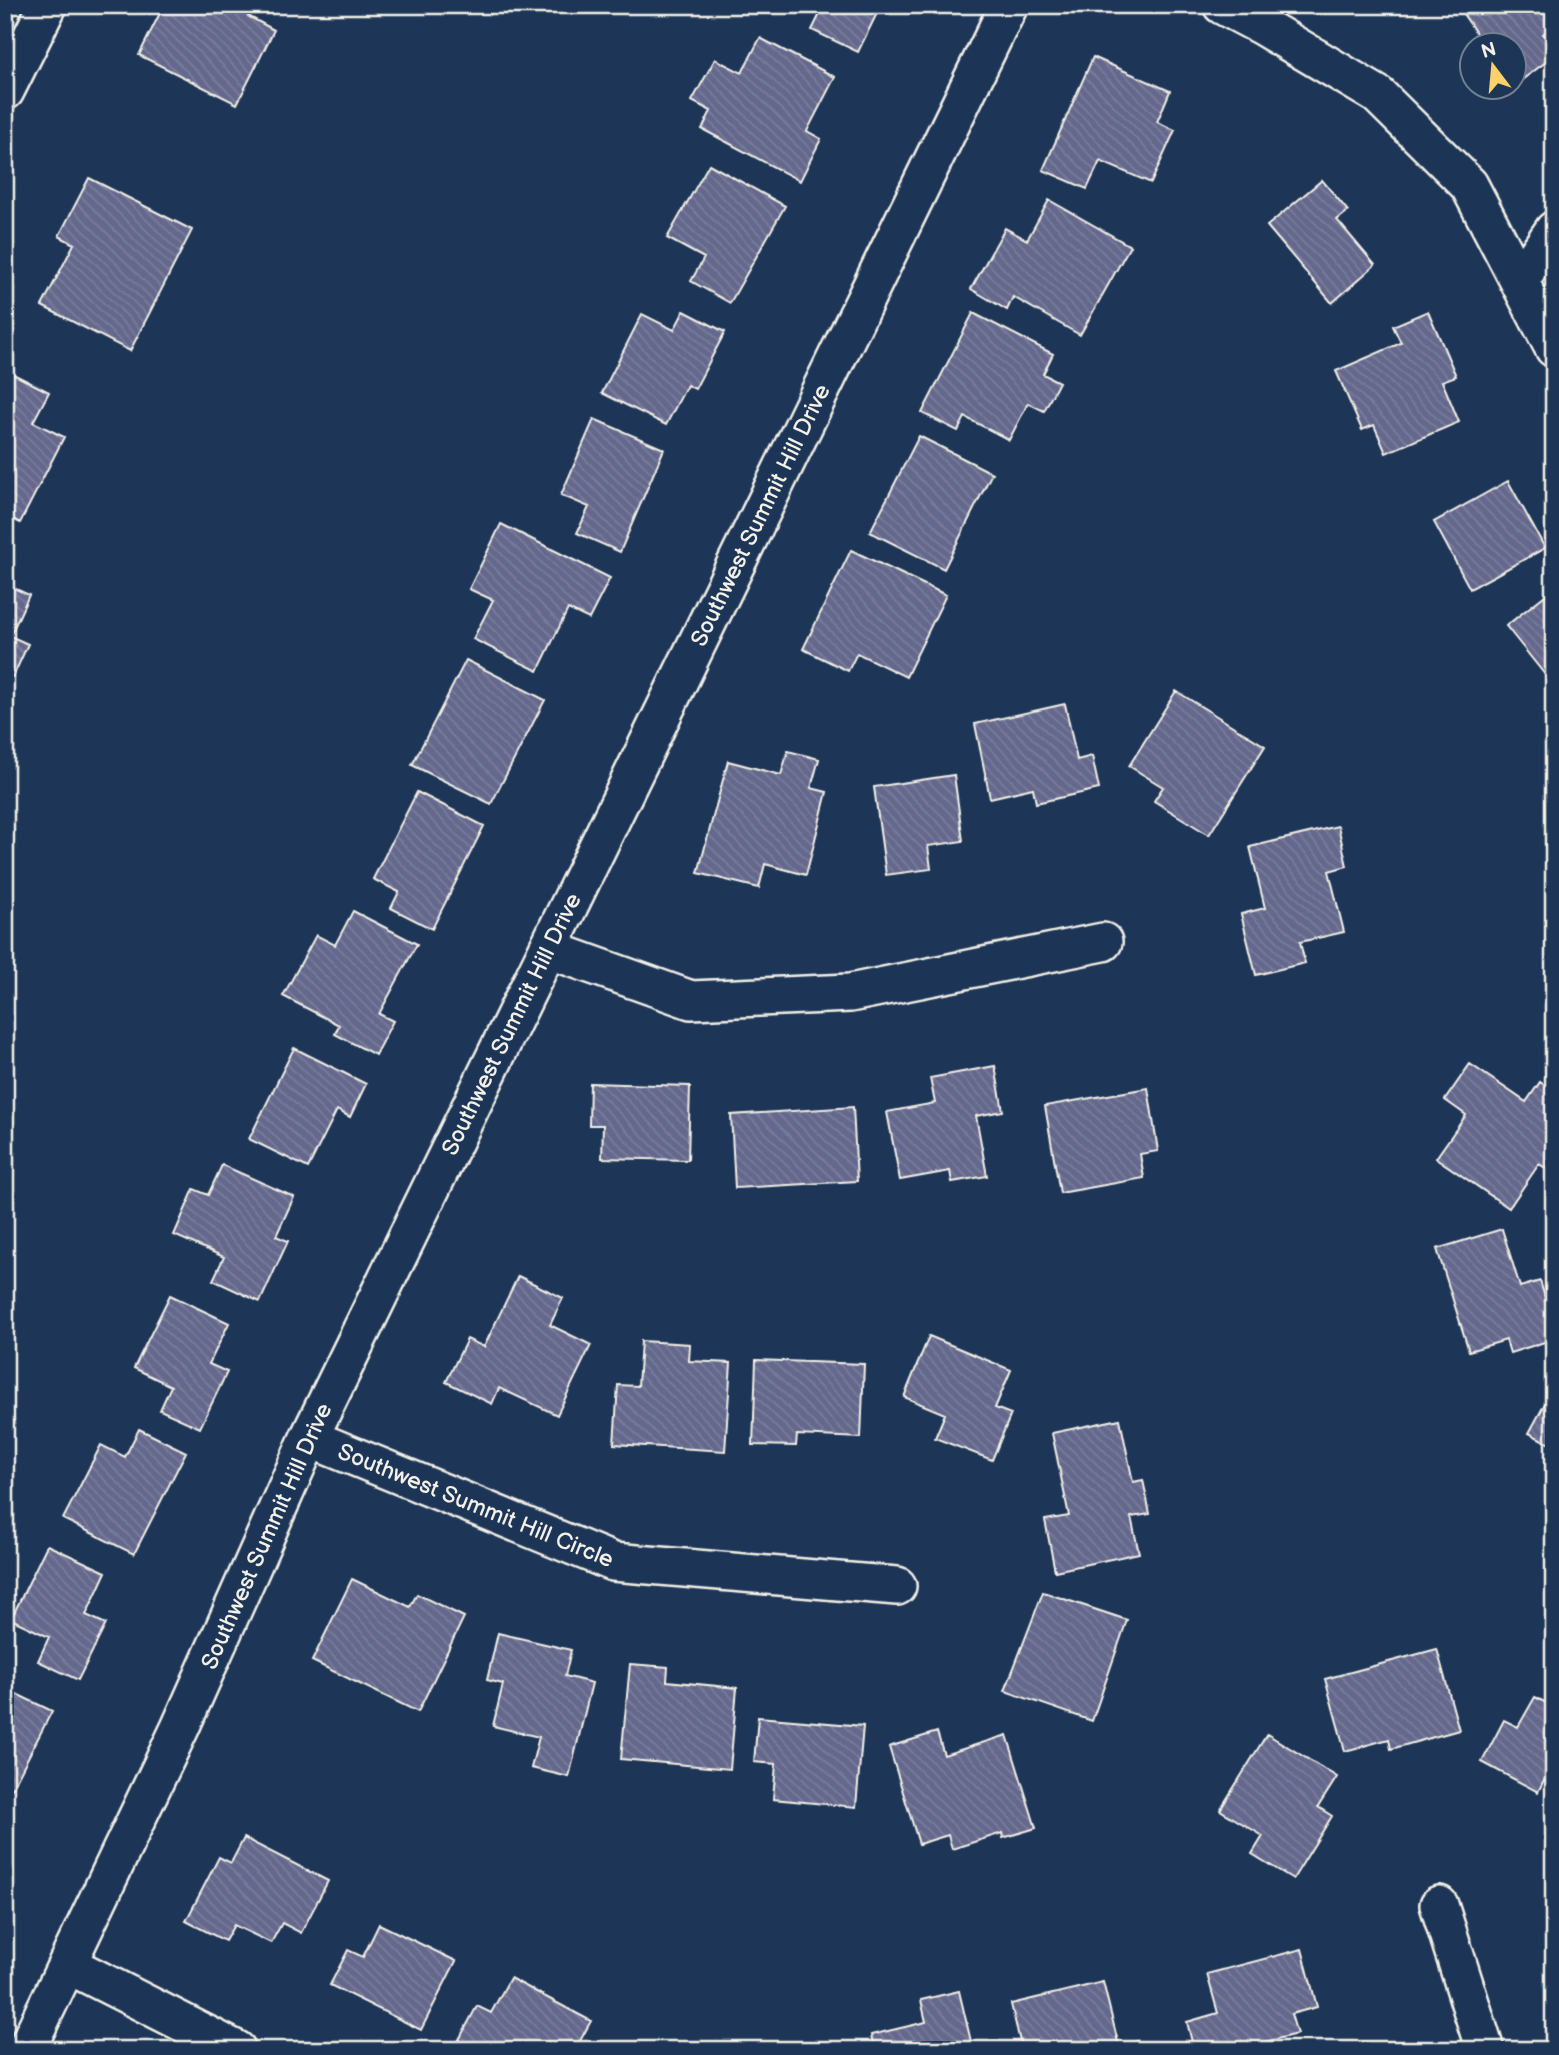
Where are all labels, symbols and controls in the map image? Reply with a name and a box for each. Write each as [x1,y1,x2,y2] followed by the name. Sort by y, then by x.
[1458,32,1528,102] north arrow
[1479,38,1499,64] text: N
[685,380,837,651] street label: Southwest Summit Hill Drive
[436,889,588,1160] street label: Southwest Summit Hill Drive
[195,1399,338,1674] street label: Southwest Summit Hill Drive
[334,1438,618,1574] street label: Southwest Summit Hill Circle

